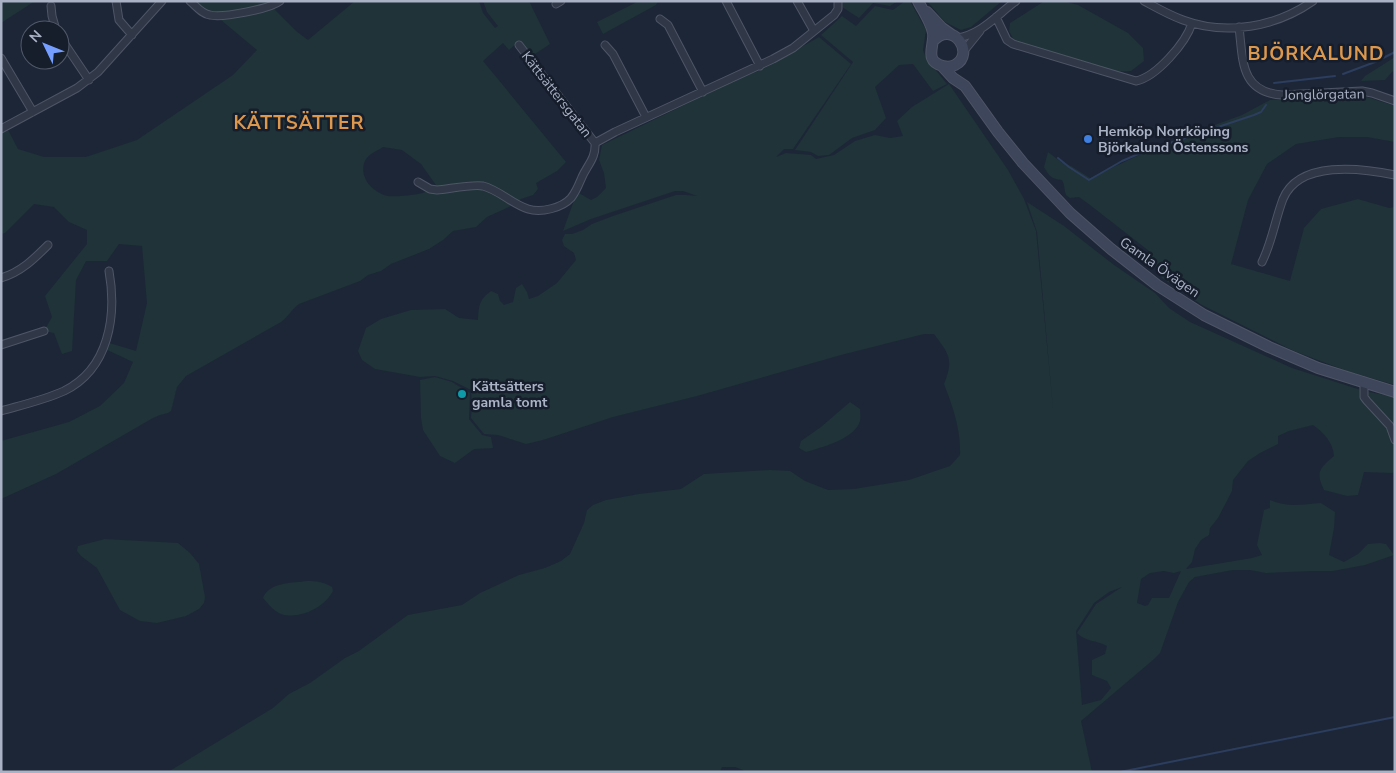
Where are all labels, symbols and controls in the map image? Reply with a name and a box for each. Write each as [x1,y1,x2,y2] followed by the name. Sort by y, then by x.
[20,20,70,70] north arrow
[25,26,46,47] text: N
[1248,41,1384,67] district label: BJÖRKALUND
[517,47,596,141] street label: Kättsättersgatan
[1282,84,1365,105] street label: Jonglörgatan
[234,110,364,136] district label: KÄTTSÄTTER
[1098,122,1249,157] place label: Hemköp Norrköping Björkalund Östenssons
[1082,133,1094,145] marker: Hemköp Norrköping Björkalund Östenssons
[1116,233,1203,302] street label: Gamla Övägen
[472,377,548,412] place label: Kättsätters gamla tomt
[456,388,468,400] marker: Kättsätters gamla tomt

